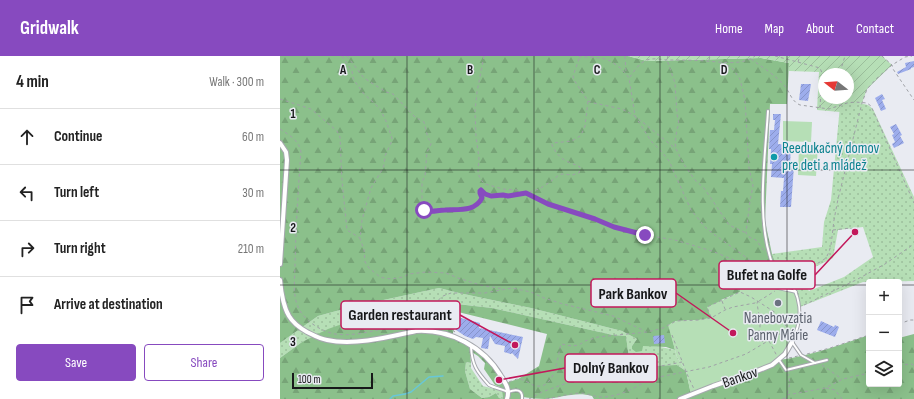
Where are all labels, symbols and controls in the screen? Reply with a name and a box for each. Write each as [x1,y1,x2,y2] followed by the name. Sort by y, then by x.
[20,17,79,40] text: Gridwalk
[715,20,743,37] text: Home
[765,20,784,37] text: Map
[806,20,834,37] text: About
[856,20,894,37] text: Contact
[339,62,347,78] text: A
[467,62,473,78] text: B
[594,62,601,78] text: C
[721,62,728,78] text: D
[818,68,854,104] north arrow
[16,72,49,92] text: 4 min
[209,74,264,90] text: Walk · 300 m
[290,106,296,122] text: 1
[16,126,38,148] icon: ahead
[54,127,103,146] text: Continue
[242,129,264,145] text: 60 m
[782,139,880,175] place label: Reedukačný domov pre deti a mládež
[769,152,779,162] marker: Reedukačný domov pre deti a mládež
[16,182,38,204] icon: left
[54,183,99,202] text: Turn left
[242,185,264,201] text: 30 m
[415,201,433,219] route start
[290,220,296,236] text: 2
[636,226,654,244] route end
[16,238,38,260] icon: right
[54,239,106,258] text: Turn right
[238,241,264,257] text: 210 m
[719,261,815,289] callout: Bufet na Golfe
[727,266,807,285] text: Bufet na Golfe
[591,279,676,307] callout: Park Bankov
[866,279,902,387] map controls
[866,279,902,315] button: +
[598,285,668,304] text: Park Bankov
[16,294,38,316] icon: arrive
[54,295,163,314] text: Arrive at destination
[773,298,783,308] marker: Nanebovzatia Panny Márie
[341,301,460,329] callout: Garden restaurant
[348,306,452,325] text: Garden restaurant
[744,309,812,345] place label: Nanebovzatia Panny Márie
[866,315,902,351] button: −
[290,334,296,350] text: 3
[16,344,136,381] button: Save
[144,344,264,381] button: Share
[866,351,902,387] button: layers
[565,354,657,382] callout: Dolný Bankov
[573,359,649,378] text: Dolný Bankov
[720,363,761,392] street label: Bankov
[292,371,373,390] scale bar
[298,373,320,386] text: 100 m

